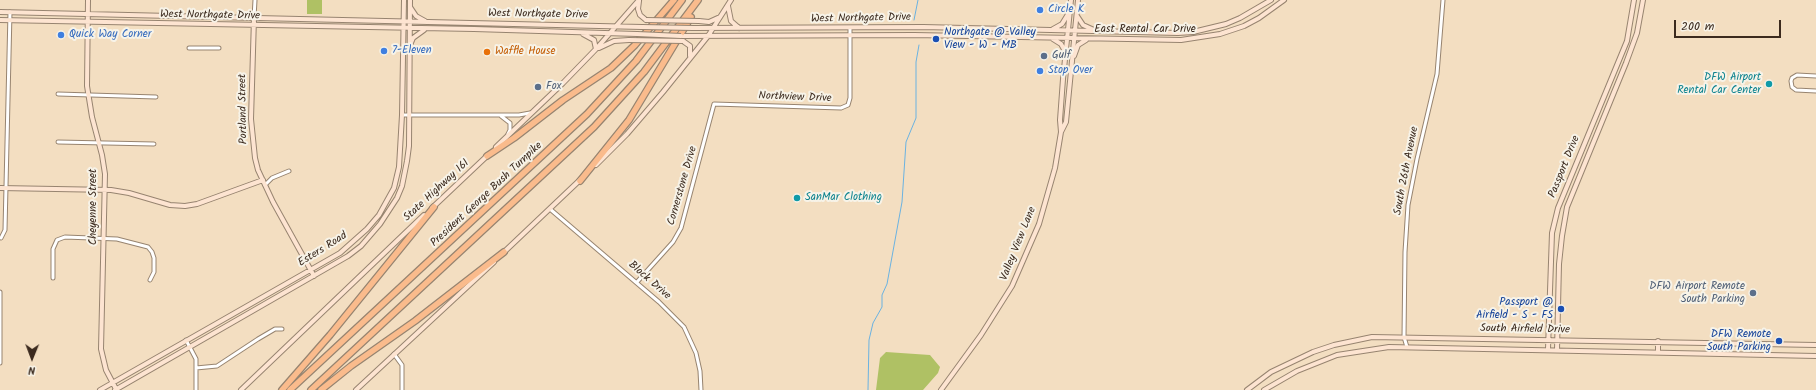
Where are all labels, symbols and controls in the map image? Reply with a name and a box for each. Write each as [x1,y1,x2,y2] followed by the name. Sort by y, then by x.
[1048,3,1084,17] place label: Circle K
[1035,5,1045,15] marker: Circle K
[488,8,588,22] street label: West Northgate Drive
[160,9,260,23] street label: West Northgate Drive
[811,12,911,26] street label: West Northgate Drive
[1676,12,1783,38] scale bar
[1681,17,1714,36] text: 200 m
[1094,23,1196,37] street label: East Rental Car Drive
[944,26,1036,52] place label: Northgate @ Valley View - W - MB
[69,28,151,42] place label: Quick Way Corner
[56,30,66,40] marker: Quick Way Corner
[931,34,941,44] marker: Northgate @ Valley View - W - MB
[392,44,432,58] place label: 7-Eleven
[495,45,556,59] place label: Waffle House
[379,46,389,56] marker: 7-Eleven
[482,47,492,57] marker: Waffle House
[1052,49,1071,63] place label: Gulf
[1039,51,1049,61] marker: Gulf
[1048,64,1093,78] place label: Stop Over
[1035,66,1045,76] marker: Stop Over
[1677,71,1761,97] place label: DFW Airport Rental Car Center
[237,74,251,144] street label: Portland Street
[1764,79,1774,89] marker: DFW Airport Rental Car Center
[546,80,561,94] place label: Fox
[533,82,543,92] marker: Fox
[758,90,832,106] street label: Northview Drive
[1392,126,1422,216] street label: South 26th Avenue
[1547,134,1583,200] street label: Passport Drive
[428,140,546,250] street label: President George Bush Turnpike
[665,145,701,227] street label: Cornerstone Drive
[401,157,473,225] street label: State Highway 161
[87,169,101,245] street label: Cheyenne Street
[805,191,882,205] place label: SanMar Clothing
[792,193,802,203] marker: SanMar Clothing
[998,205,1040,283] street label: Valley View Lane
[296,230,350,270] street label: Esters Road
[625,259,673,303] street label: Block Drive
[1649,280,1745,306] place label: DFW Airport Remote South Parking
[1748,288,1758,298] marker: DFW Airport Remote South Parking
[1476,296,1553,322] place label: Passport @ Airfield - S - FS
[1556,304,1566,314] marker: Passport @ Airfield - S - FS
[1480,323,1570,337] street label: South Airfield Drive
[1707,328,1771,354] place label: DFW Remote South Parking
[1774,336,1784,346] marker: DFW Remote South Parking
[12,338,52,378] north arrow
[28,361,35,379] text: N

